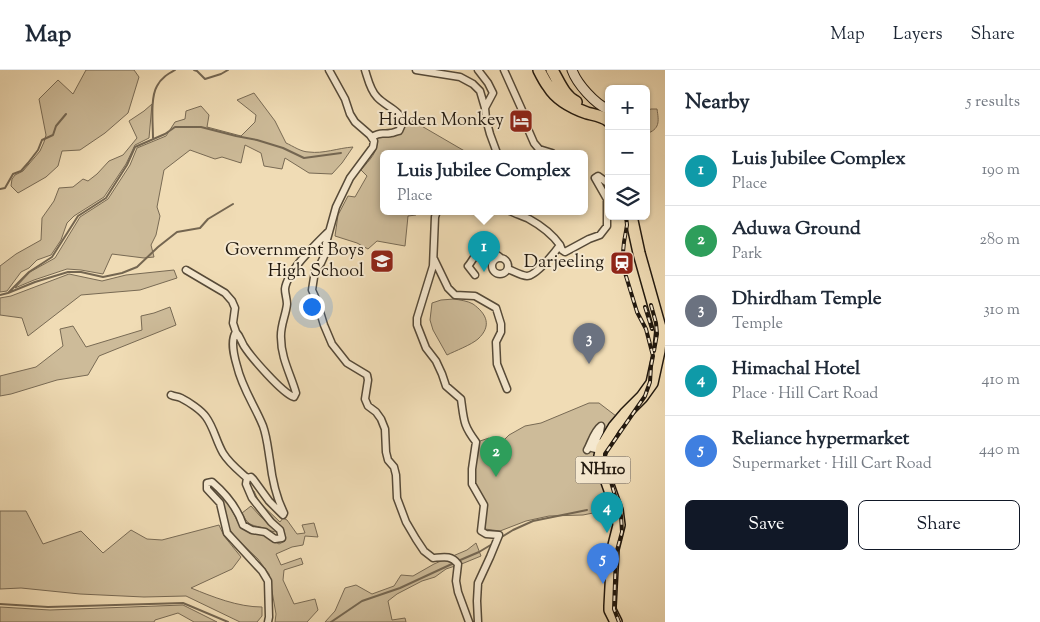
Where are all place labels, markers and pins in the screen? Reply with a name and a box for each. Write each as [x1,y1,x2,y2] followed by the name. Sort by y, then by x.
[379,108,504,134] place label: Hidden Monkey
[508,108,534,134] hotel icon: Hidden Monkey
[468,231,500,272] pin: 1
[225,238,364,285] place label: Government Boys High School
[369,248,395,274] school or university icon: Government Boys High School
[524,250,604,276] place label: Darjeeling
[609,250,635,276] station icon: Darjeeling
[573,323,605,364] pin: 3
[480,436,512,477] pin: 2
[591,492,623,533] pin: 4
[587,543,619,584] pin: 5

